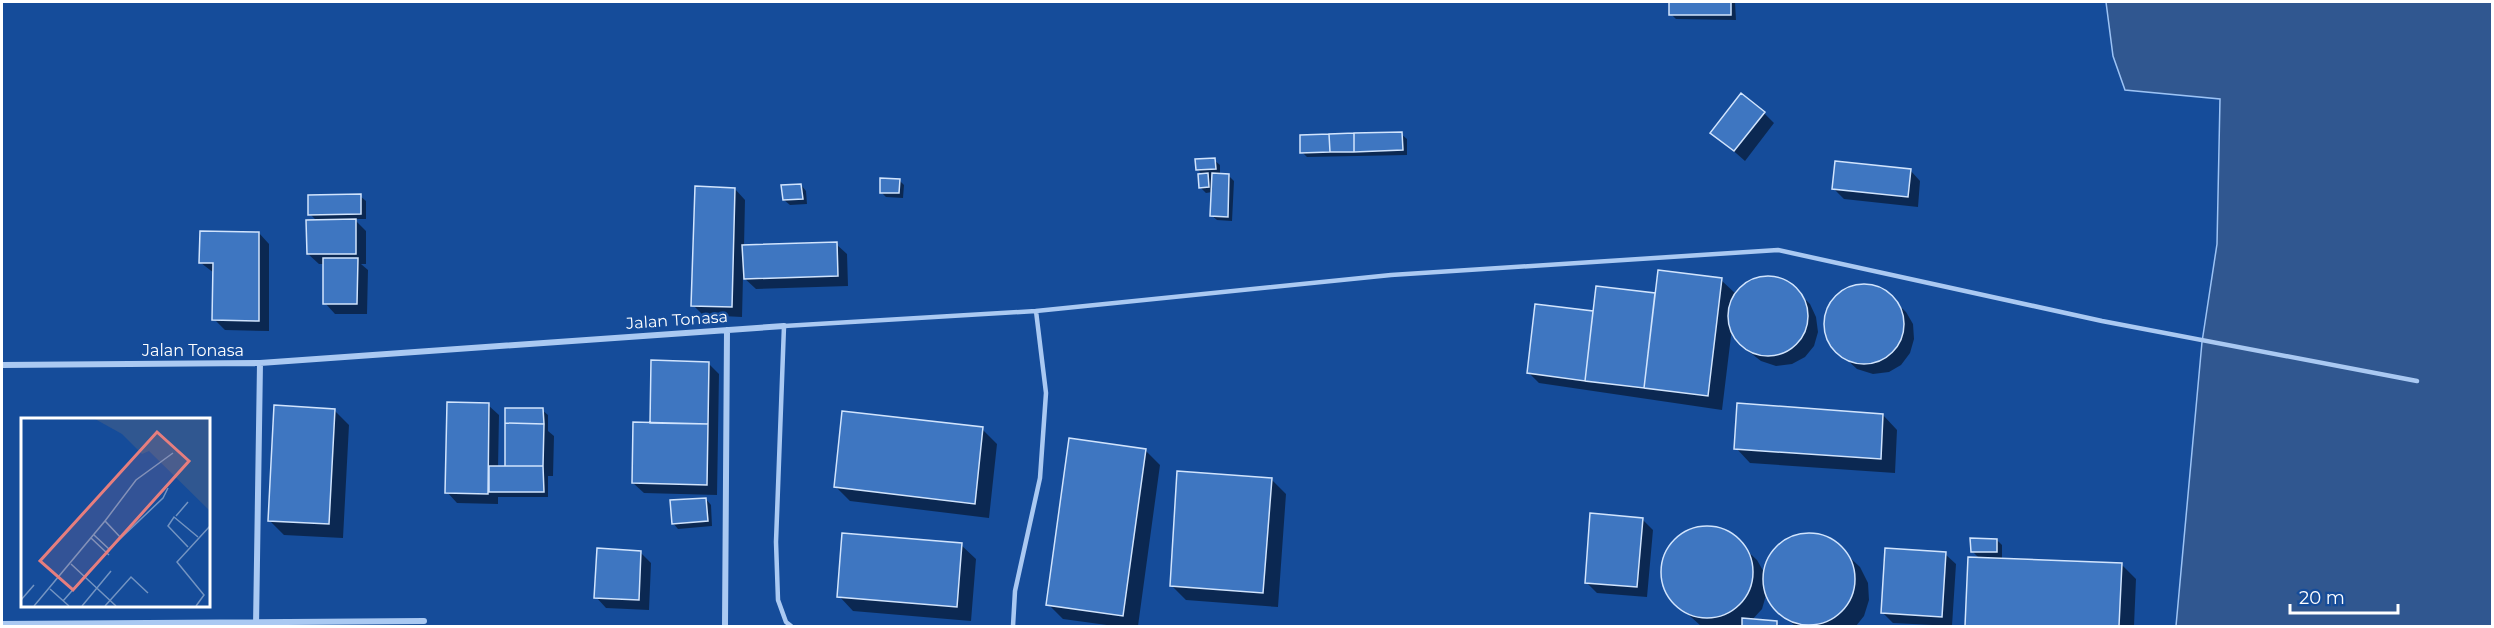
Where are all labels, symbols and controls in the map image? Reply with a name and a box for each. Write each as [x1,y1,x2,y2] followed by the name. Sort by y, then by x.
[624,307,729,333] street label: Jalan Tonasa
[141,341,244,360] street label: Jalan Tonasa
[21,418,210,607] inset map
[2290,577,2398,615] scale bar
[2299,587,2345,609] text: 20 m

